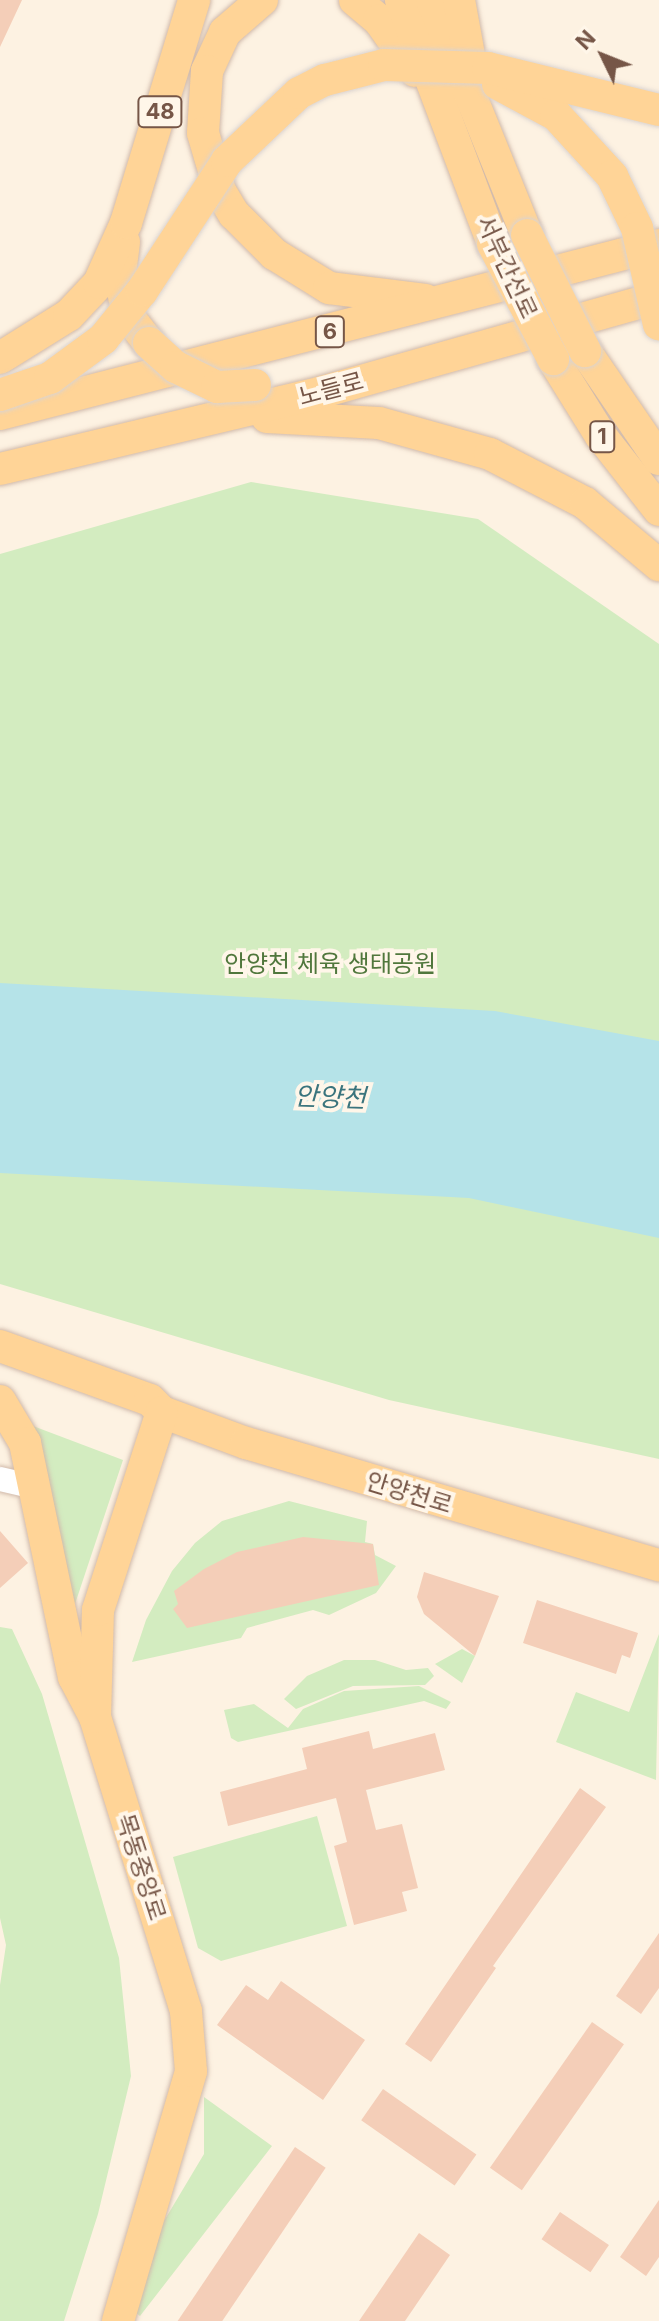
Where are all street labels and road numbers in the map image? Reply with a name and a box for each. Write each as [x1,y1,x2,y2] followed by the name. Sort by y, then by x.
[136,94,184,130] road number: 48
[471,211,543,323] street label: 서부간선로
[314,314,346,350] road number: 6
[295,367,367,411] street label: 노들로
[588,419,616,455] road number: 1
[363,1466,455,1520] street label: 안양천로
[110,1810,172,1924] street label: 목동중앙로

